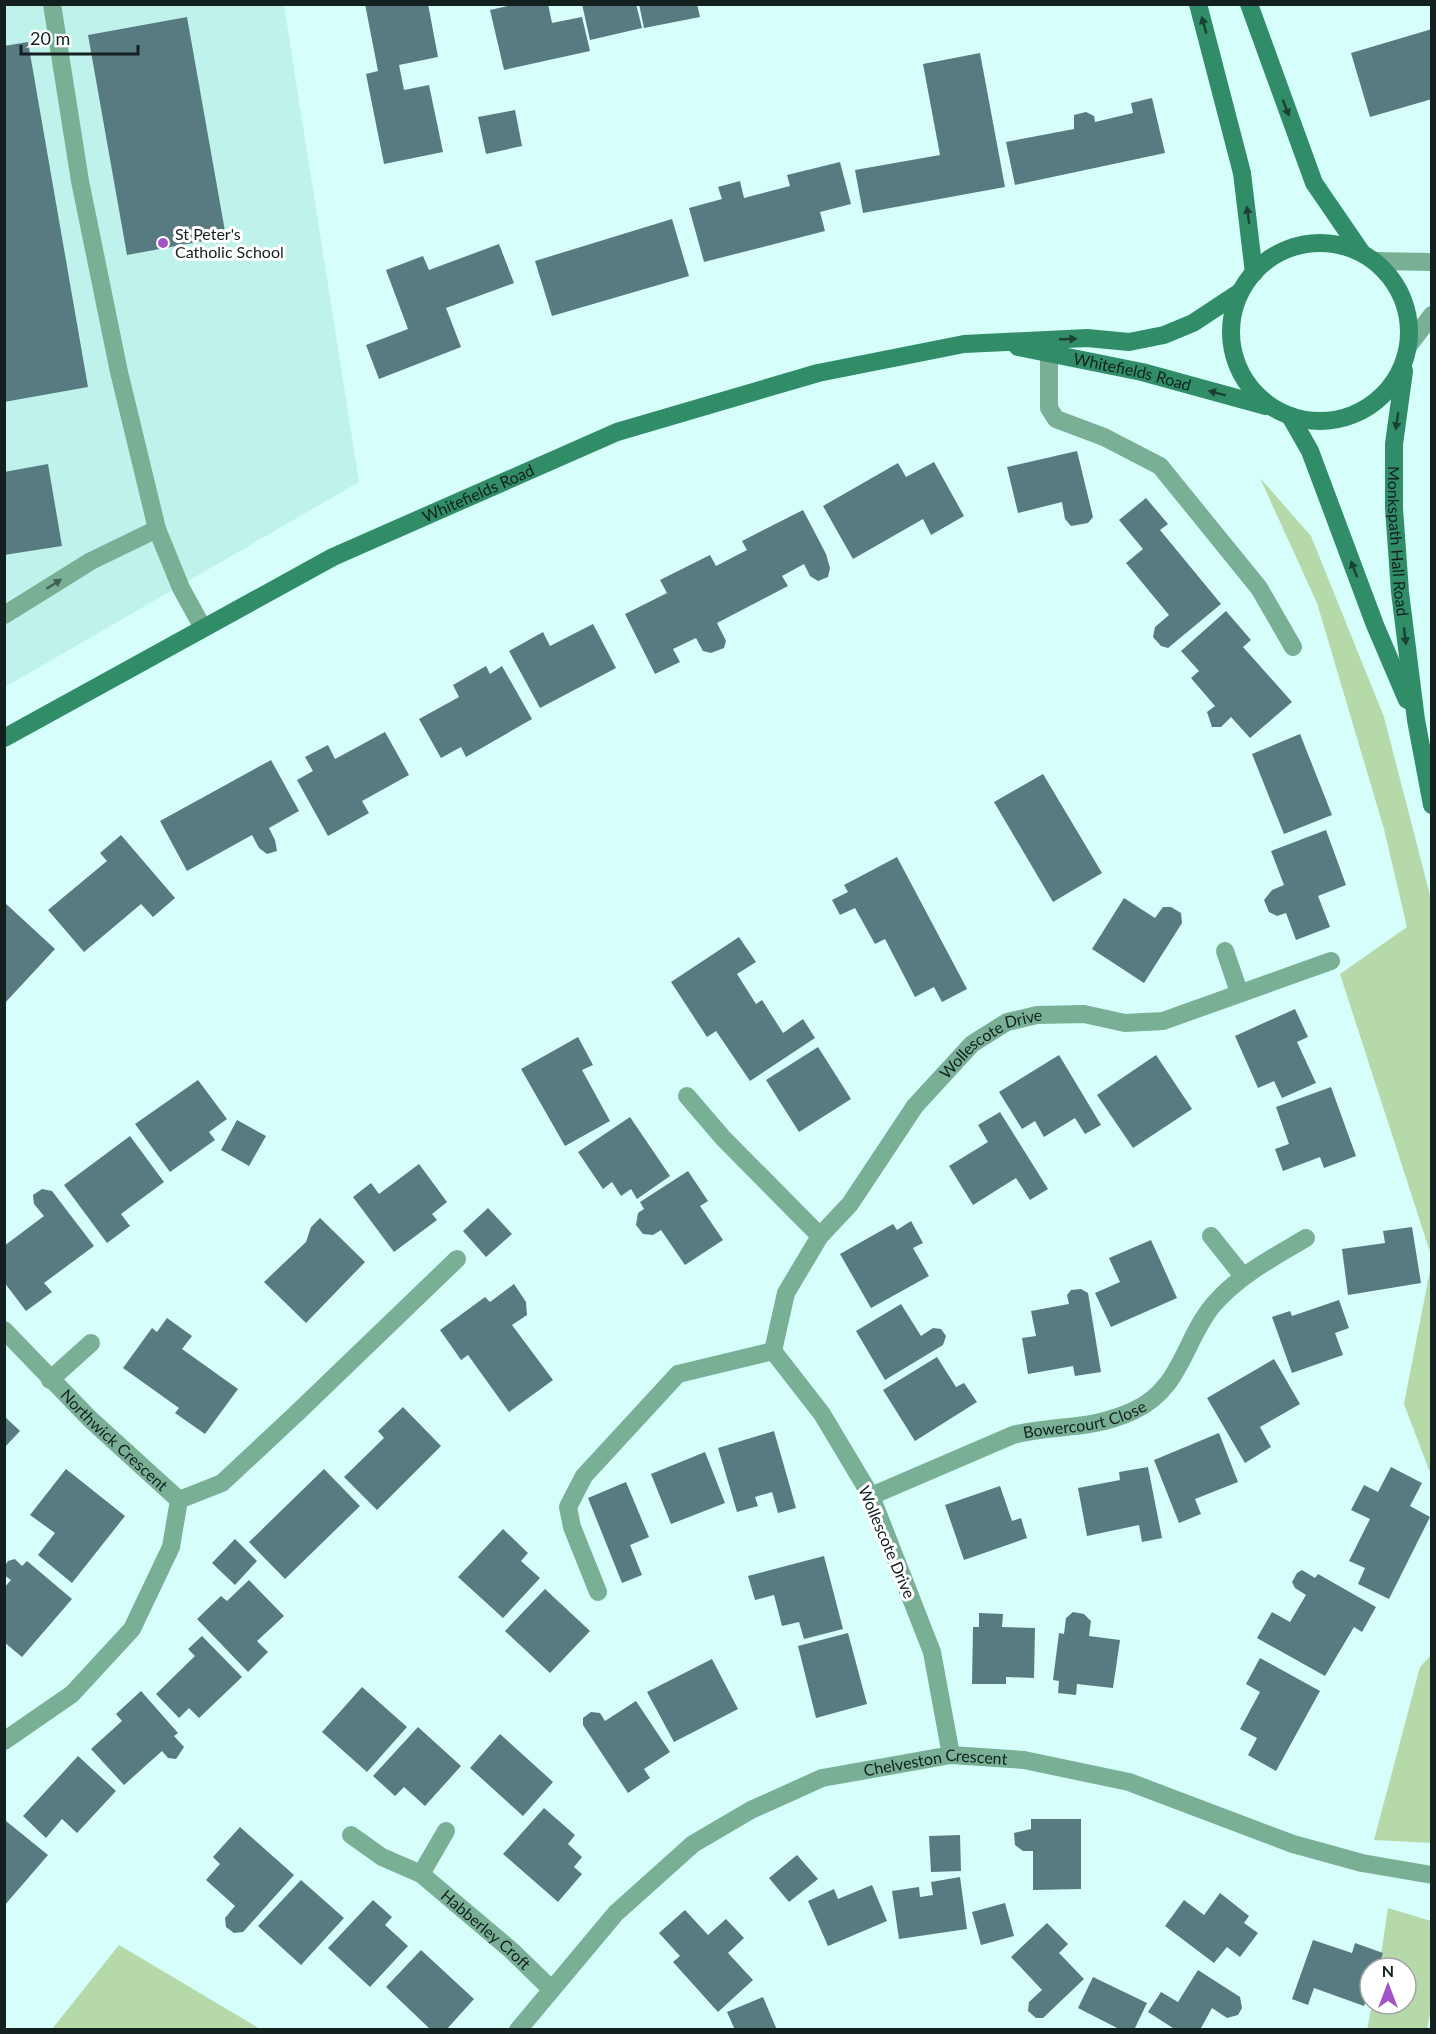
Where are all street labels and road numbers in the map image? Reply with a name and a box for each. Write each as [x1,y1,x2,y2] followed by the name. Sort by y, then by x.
[1072,348,1193,394] street label: Whitefields Road
[419,460,537,526] street label: Whitefields Road
[1385,466,1413,617] street label: Monkspath Hall Road
[935,1005,1042,1082] street label: Wollescote Drive
[57,1385,172,1495] street label: Northwick Crescent
[1022,1396,1149,1441] street label: Bowercourt Close
[855,1483,920,1601] street label: Wollescote Drive
[862,1744,1008,1779] street label: Chelveston Crescent
[438,1885,535,1973] street label: Habberley Croft

